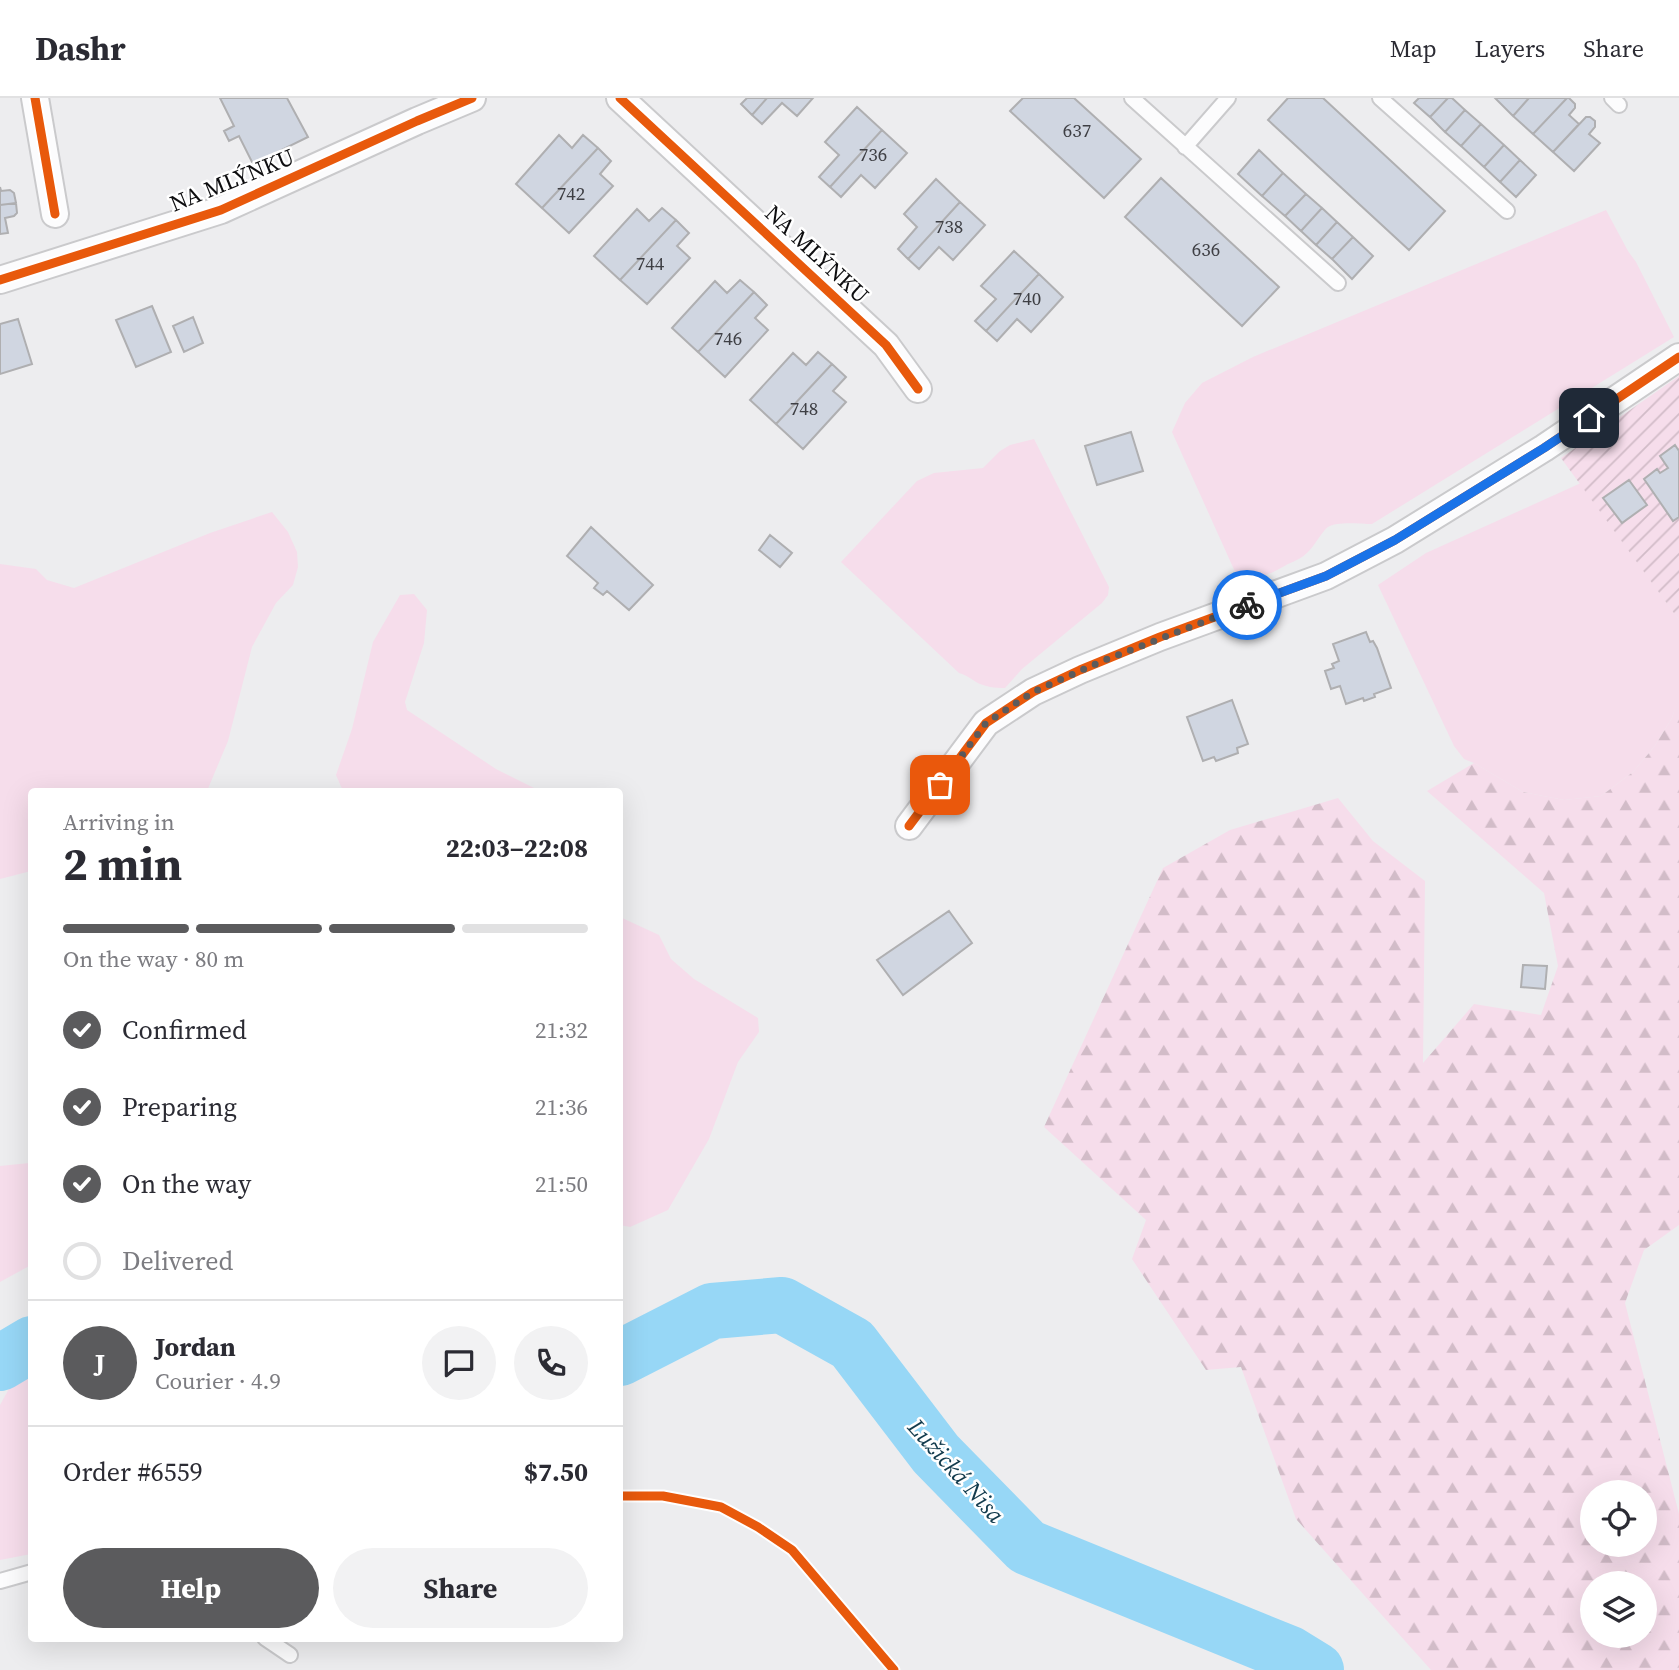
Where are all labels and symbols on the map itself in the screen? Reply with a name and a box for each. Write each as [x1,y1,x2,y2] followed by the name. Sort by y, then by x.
[1063,117,1091,143] house number: 637
[165,141,299,219] street label: NA MLÝNKU
[859,141,887,167] house number: 736
[557,180,585,206] house number: 742
[758,197,876,311] street label: NA MLÝNKU
[935,213,963,239] house number: 738
[1192,236,1220,262] house number: 636
[636,250,665,276] house number: 744
[1013,285,1041,311] house number: 740
[714,325,742,351] house number: 746
[1559,388,1619,448] pin
[790,395,818,421] house number: 748
[1212,570,1282,640] courier
[910,755,970,815] pin
[900,1410,1013,1530] water label: Lužická Nisa

